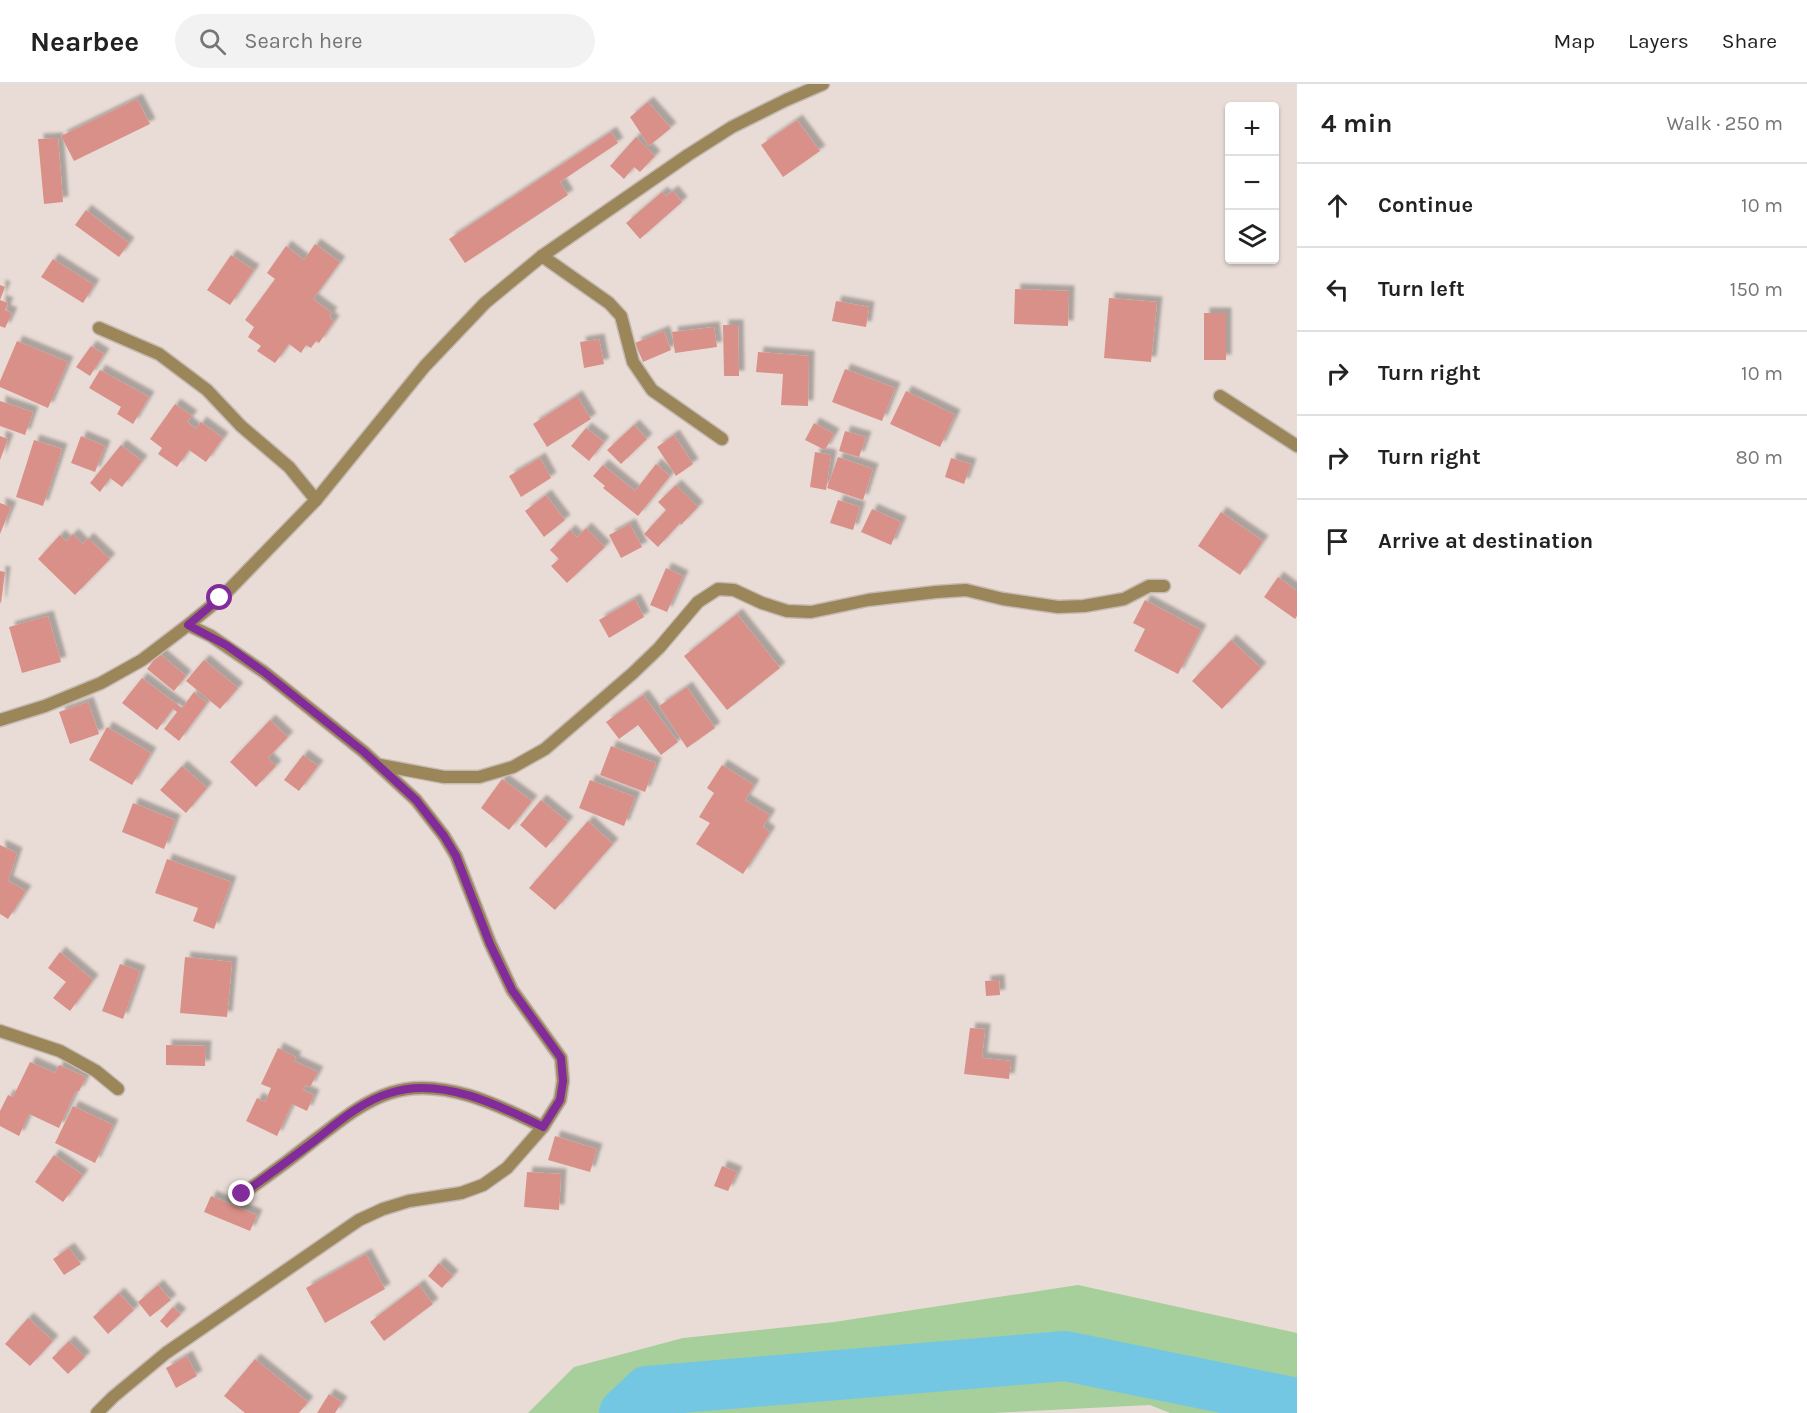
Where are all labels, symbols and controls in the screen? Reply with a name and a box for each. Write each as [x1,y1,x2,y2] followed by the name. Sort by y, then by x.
[175,14,595,68] search box
[30,25,139,58] text: Nearbee
[196,25,229,58] icon: search
[244,28,363,54] text: Search here
[1553,29,1595,53] text: Map
[1628,29,1689,53] text: Layers
[1722,29,1777,53] text: Share
[1225,102,1279,264] map controls
[1225,102,1279,156] button: +
[1321,108,1392,139] text: 4 min
[1667,112,1783,135] text: Walk · 250 m
[1225,156,1279,210] button: −
[1321,189,1354,222] icon: ahead
[1378,192,1473,218] text: Continue
[1741,194,1783,217] text: 10 m
[1225,210,1279,264] button: layers
[1321,273,1354,306] icon: left
[1378,276,1465,302] text: Turn left
[1730,278,1783,301] text: 150 m
[1321,357,1354,390] icon: right
[1378,360,1481,386] text: Turn right
[1741,362,1783,385] text: 10 m
[1321,441,1354,474] icon: right
[1378,444,1481,470] text: Turn right
[1735,446,1783,469] text: 80 m
[1321,525,1354,558] icon: arrive
[1378,528,1593,554] text: Arrive at destination
[206,584,232,610] route start
[228,1180,254,1206] route end

